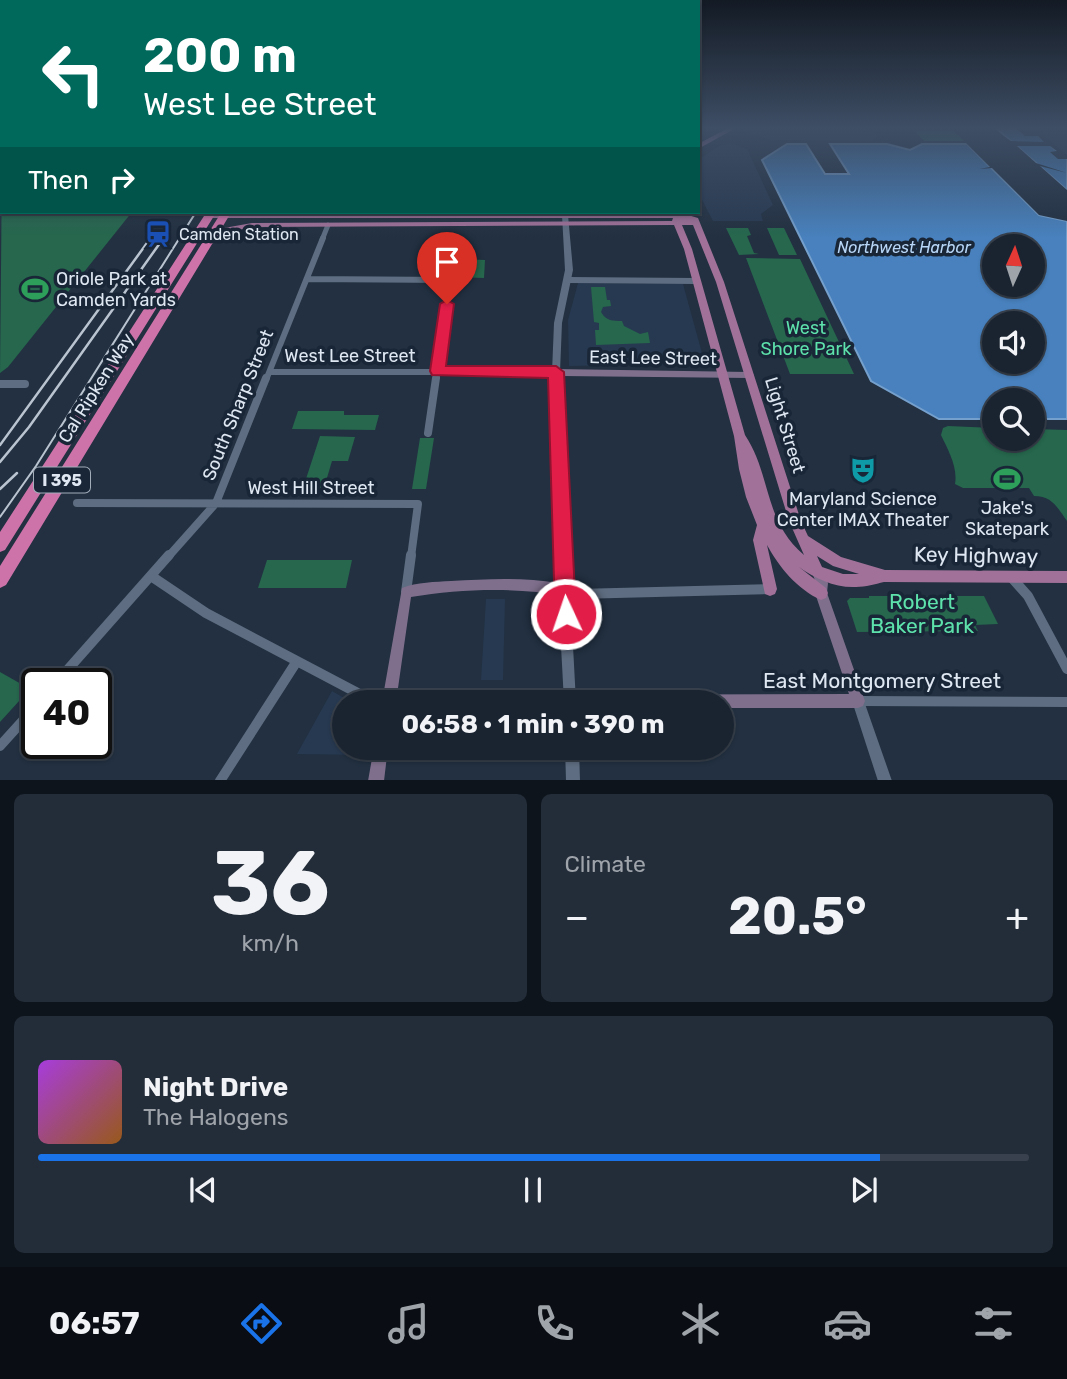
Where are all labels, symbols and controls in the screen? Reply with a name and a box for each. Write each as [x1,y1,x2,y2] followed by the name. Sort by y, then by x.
[143,26,297,84] text: 200 m
[28,28,119,119] icon: left
[143,85,376,123] text: West Lee Street
[103,161,141,199] icon: right
[28,165,89,196] text: Then
[143,219,173,249] station icon: Camden Station
[179,225,299,244] place label: Camden Station
[417,232,477,304] pin
[982,234,1045,298] north arrow
[982,234,1045,451] map controls
[837,238,972,257] water label: Northwest Harbor
[428,243,466,281] icon: arrive
[56,268,176,311] place label: Oriole Park at Camden Yards
[20,274,50,304] sports icon: Oriole Park at Camden Yards
[982,311,1045,374] button: sound
[760,317,852,360] park label: West Shore Park
[198,326,278,484] street label: South Sharp Street
[53,329,139,447] street label: Cal Ripken Way
[284,345,416,367] street label: West Lee Street
[589,346,717,370] street label: East Lee Street
[760,374,810,476] street label: Light Street
[982,388,1045,451] button: search
[848,455,878,485] theatre icon: Maryland Science Center IMAX Theater
[992,464,1022,494] sports icon: Jake's Skatepark
[34,467,90,492] road number: I 395
[247,477,375,499] street label: West Hill Street
[777,488,949,531] place label: Maryland Science Center IMAX Theater
[965,497,1050,540] place label: Jake's Skatepark
[914,541,1039,569] street label: Key Highway
[529,577,603,651] position arrow
[870,589,974,638] park label: Robert Baker Park
[21,668,112,759] speed limit sign: 40
[763,668,1001,693] street label: East Montgomery Street
[401,709,665,740] text: 06:58 · 1 min · 390 m
[211,829,330,937] text: 36
[565,850,646,878] text: Climate
[728,885,867,947] text: 20.5°
[565,894,589,940] text: −
[1005,894,1029,940] text: +
[242,929,299,957] text: km/h
[143,1072,288,1103] text: Night Drive
[143,1103,289,1131] text: The Halogens
[184,1171,222,1209] icon: previous
[514,1171,552,1209] icon: pause
[845,1171,883,1209] icon: next
[237,1299,286,1348] icon: directions
[384,1299,433,1348] icon: music
[530,1299,579,1348] icon: phone
[676,1299,725,1348] icon: climate
[823,1299,872,1348] icon: car
[969,1299,1018,1348] icon: filters
[49,1304,140,1342] text: 06:57

